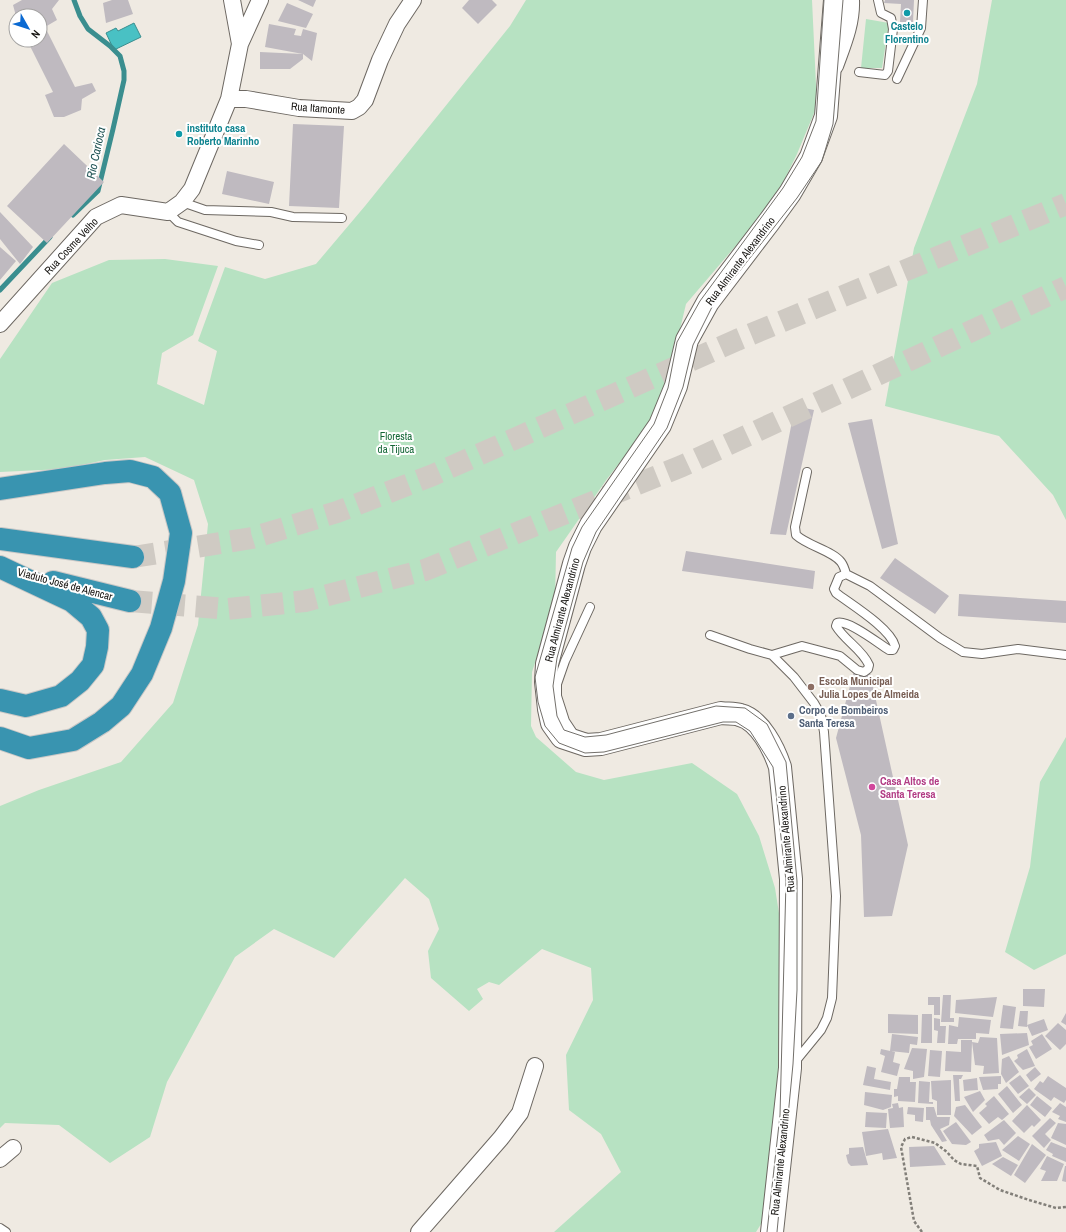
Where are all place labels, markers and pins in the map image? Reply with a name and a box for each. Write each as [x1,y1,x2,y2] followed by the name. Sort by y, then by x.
[902,8,912,18] marker: Castelo Florentino
[885,19,930,46] place label: Castelo Florentino
[187,121,260,148] place label: instituto casa Roberto Marinho
[174,129,184,139] marker: instituto casa Roberto Marinho
[819,674,919,701] place label: Escola Municipal Julia Lopes de Almeida
[806,682,816,692] marker: Escola Municipal Julia Lopes de Almeida
[799,703,888,730] place label: Corpo de Bombeiros Santa Teresa
[786,711,796,721] marker: Corpo de Bombeiros Santa Teresa
[880,774,939,801] place label: Casa Altos de Santa Teresa
[867,782,877,792] marker: Casa Altos de Santa Teresa

